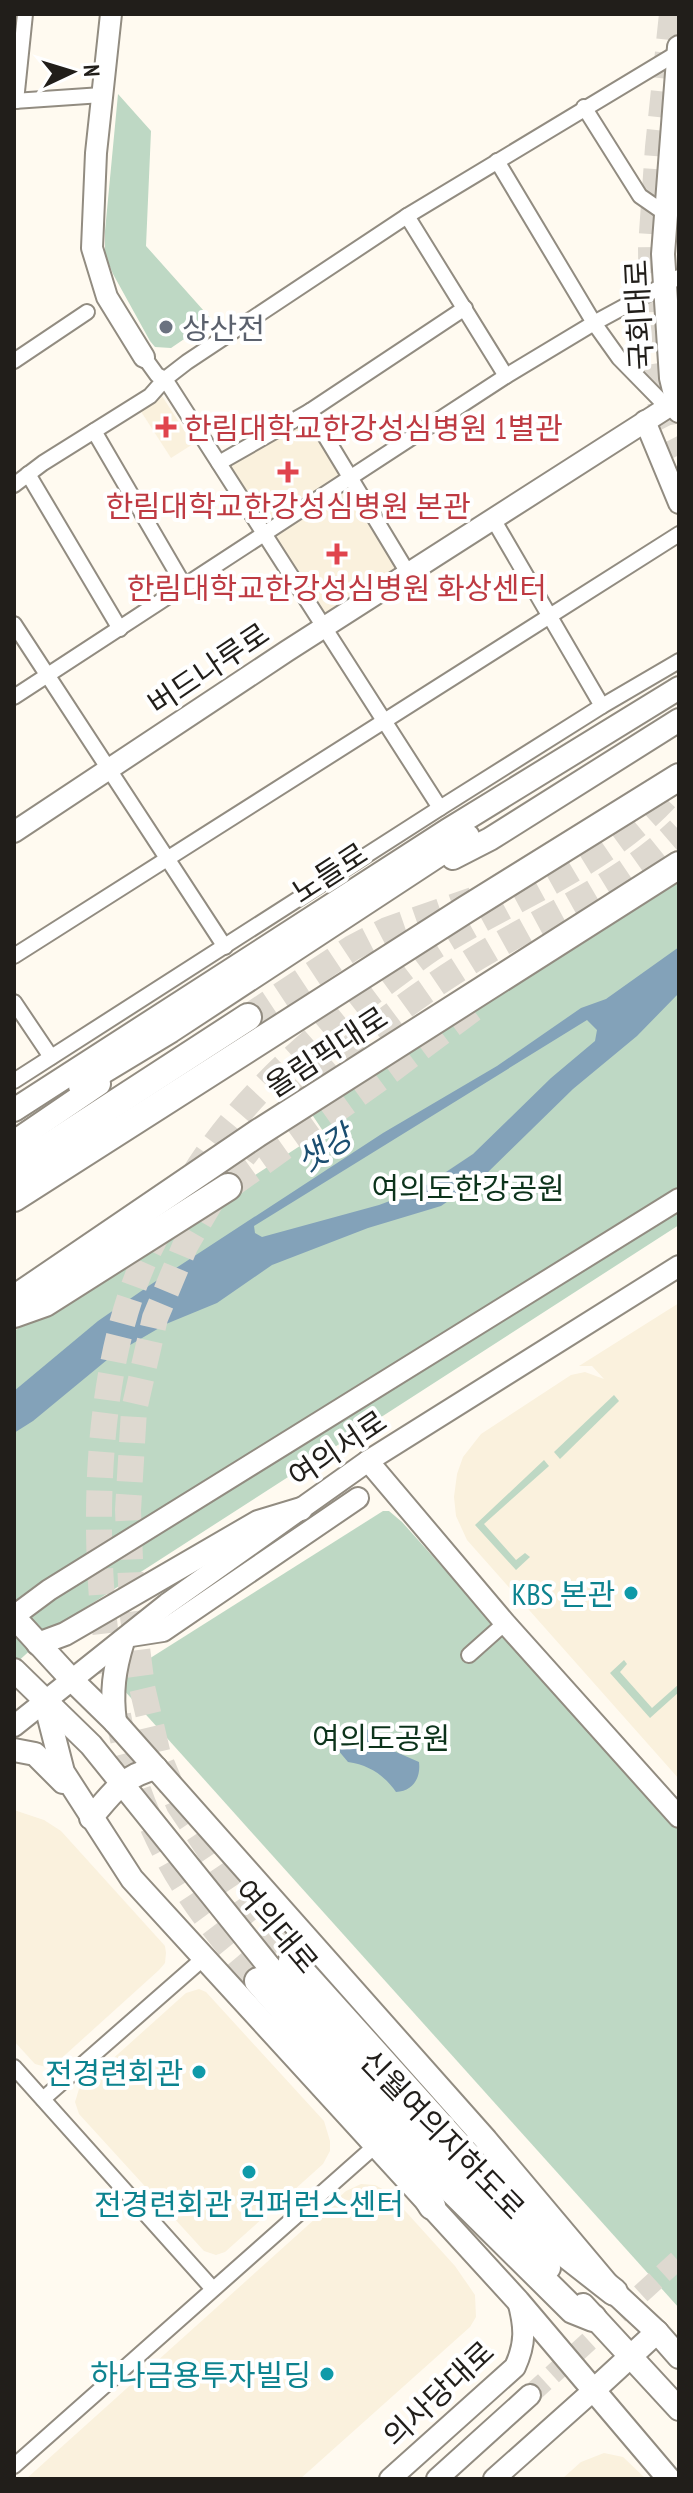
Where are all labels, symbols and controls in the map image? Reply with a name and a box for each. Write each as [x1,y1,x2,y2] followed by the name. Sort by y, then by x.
[32,32,112,112] north arrow
[78,64,106,78] text: N
[616,259,660,371] street label: 국회대로
[182,308,265,347] place label: 상산전
[157,318,175,336] marker: 상산전
[184,408,563,447] place label: 한림대학교한강성심병원 1별관
[155,416,177,438] marker: 한림대학교한강성심병원 1별관
[277,461,299,483] marker: 한림대학교한강성심병원 본관
[105,486,471,525] place label: 한림대학교한강성심병원 본관
[326,543,348,565] marker: 한림대학교한강성심병원 화상센터
[127,568,547,607] place label: 한림대학교한강성심병원 화상센터
[140,613,276,723] street label: 버드나루로
[284,833,374,911] street label: 노들로
[258,997,394,1105] street label: 올림픽대로
[288,1112,364,1181] water label: 샛강
[371,1168,565,1207] park label: 여의도한강공원
[280,1401,394,1495] street label: 여의서로
[512,1574,615,1613] place label: KBS 본관
[622,1584,640,1602] marker: KBS 본관
[312,1718,450,1757] park label: 여의도공원
[227,1871,327,1981] street label: 여의대로
[352,2041,534,2227] street label: 신월여의지하도로
[45,2053,183,2092] place label: 전경련회관
[190,2063,208,2081] marker: 전경련회관
[240,2163,258,2181] marker: 전경련회관 컨퍼런스센터
[94,2184,404,2223] place label: 전경련회관 컨퍼런스센터
[374,2332,502,2454] street label: 의사당대로
[90,2355,311,2394] place label: 하나금용투자빌딩
[318,2365,336,2383] marker: 하나금용투자빌딩

